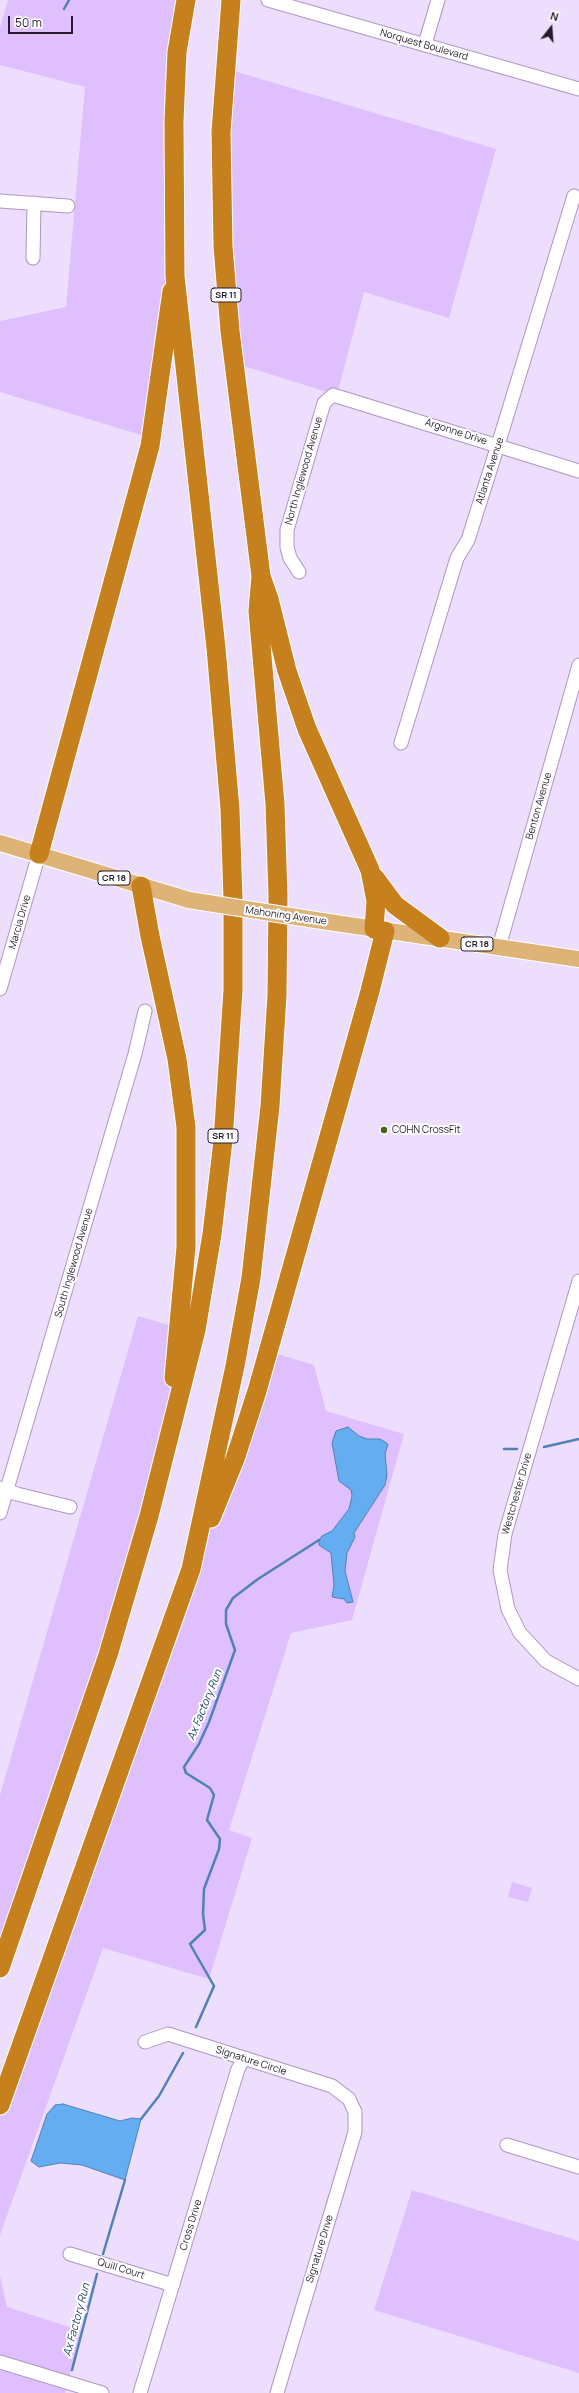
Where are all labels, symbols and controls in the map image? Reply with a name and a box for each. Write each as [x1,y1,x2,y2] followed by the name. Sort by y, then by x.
[10,8,75,34] scale bar
[531,8,571,48] north arrow
[549,8,561,24] text: N
[15,14,42,31] text: 50 m
[379,27,469,63] street label: Norquest Boulevard
[211,288,241,302] road number: SR 11
[283,416,325,526] street label: North Inglewood Avenue
[423,416,489,448] street label: Argonne Drive
[474,436,506,506] street label: Atlanta Avenue
[524,771,554,841] street label: Benton Avenue
[98,871,130,885] road number: CR 18
[6,893,34,951] street label: Marcia Drive
[244,904,328,928] street label: Mahoning Avenue
[461,937,493,951] road number: CR 18
[392,1124,460,1136] place label: COHN CrossFit
[379,1125,389,1135] marker: COHN CrossFit
[208,1129,238,1143] road number: SR 11
[53,1207,95,1319] street label: South Inglewood Avenue
[500,1452,534,1536] street label: Westchester Drive
[185,1668,225,1742] water label: Ax Factory Run
[214,2044,288,2078] street label: Signature Circle
[178,2198,204,2252] street label: Cross Drive
[304,2213,336,2285] street label: Signature Drive
[96,2256,146,2282] street label: Quill Court
[61,2282,93,2358] water label: Ax Factory Run

